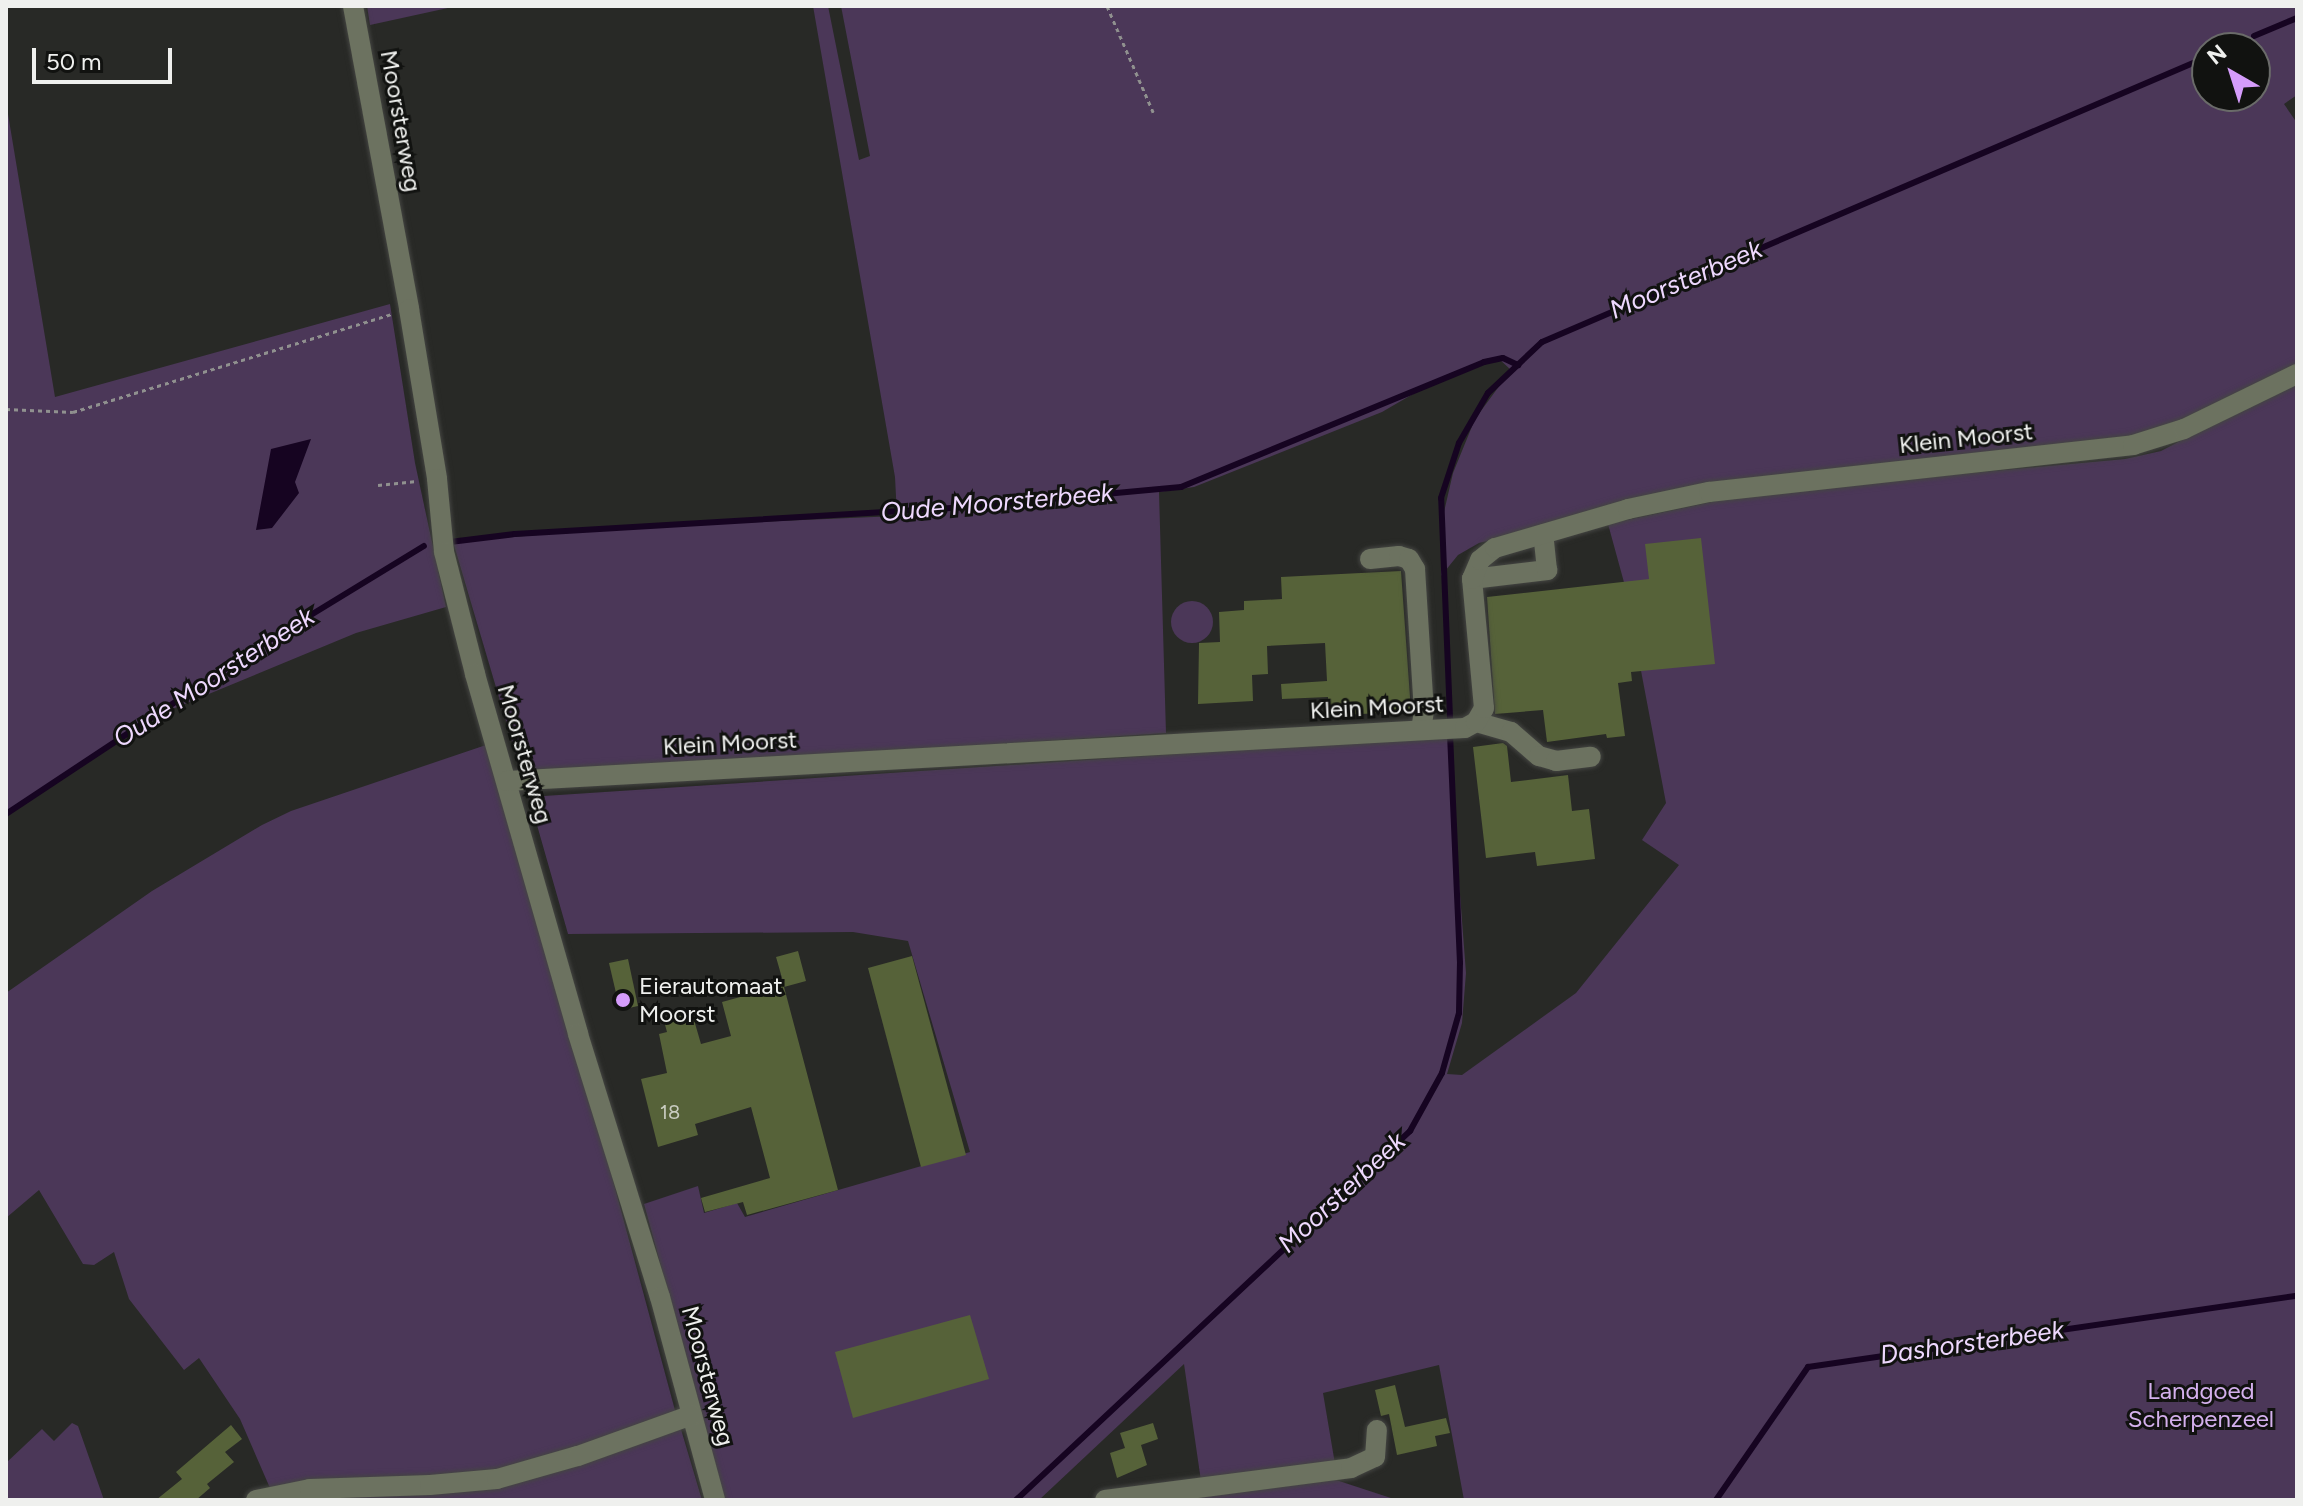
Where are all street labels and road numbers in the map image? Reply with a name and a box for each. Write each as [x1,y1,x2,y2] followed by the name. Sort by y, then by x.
[374,48,428,194] street label: Moorsterweg
[1898,417,2034,459] street label: Klein Moorst
[491,681,559,827] street label: Moorsterweg
[1309,689,1445,725] street label: Klein Moorst
[662,725,798,761] street label: Klein Moorst
[676,1303,740,1449] street label: Moorsterweg

